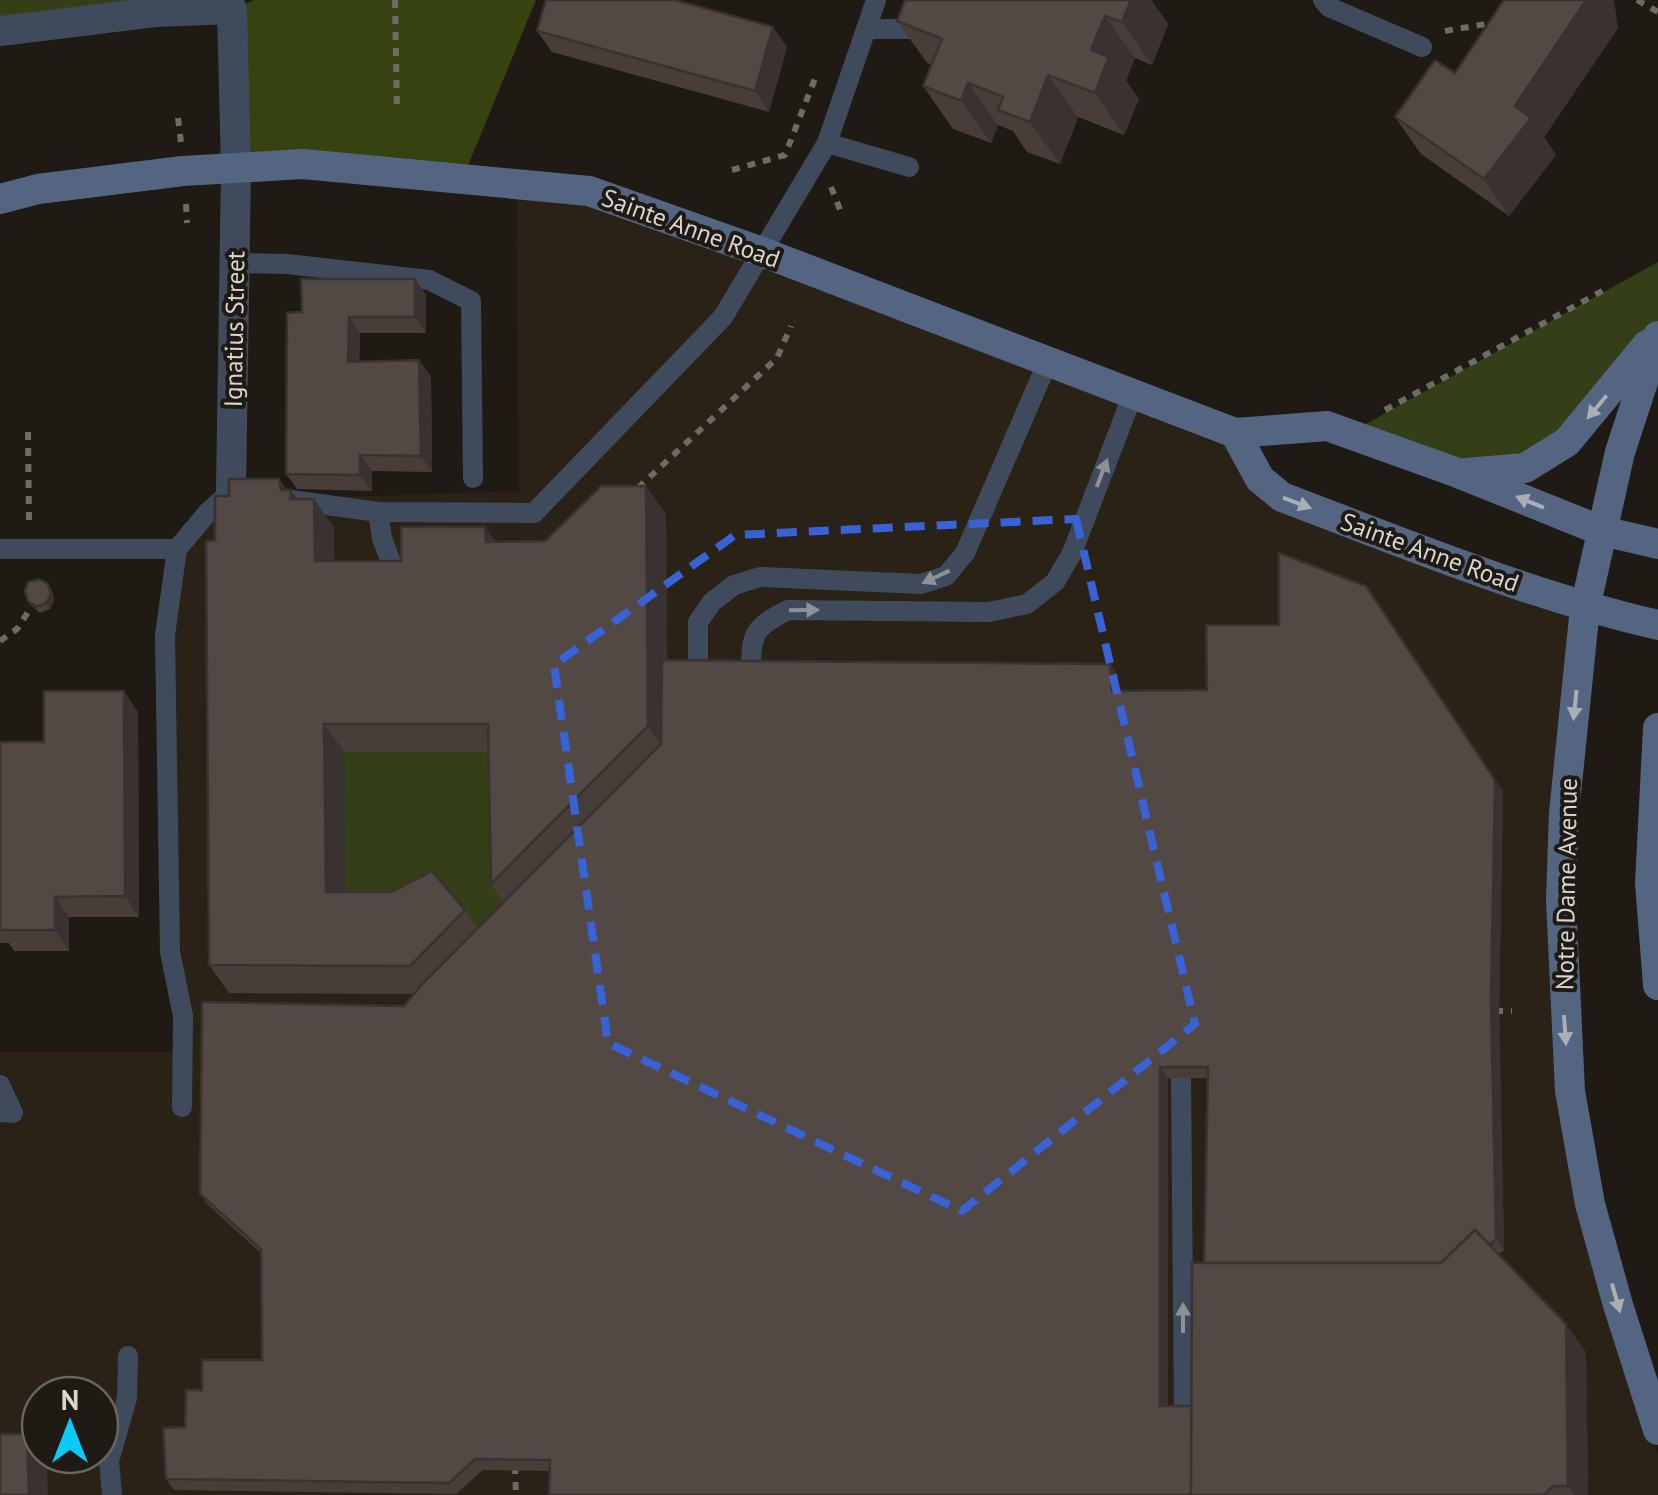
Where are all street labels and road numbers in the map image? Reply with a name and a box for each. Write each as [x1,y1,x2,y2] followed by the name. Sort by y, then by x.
[598,181,784,275] street label: Sainte Anne Road
[217,250,251,408] street label: Ignatius Street
[1337,505,1523,599] street label: Sainte Anne Road
[1548,778,1584,990] street label: Notre Dame Avenue

